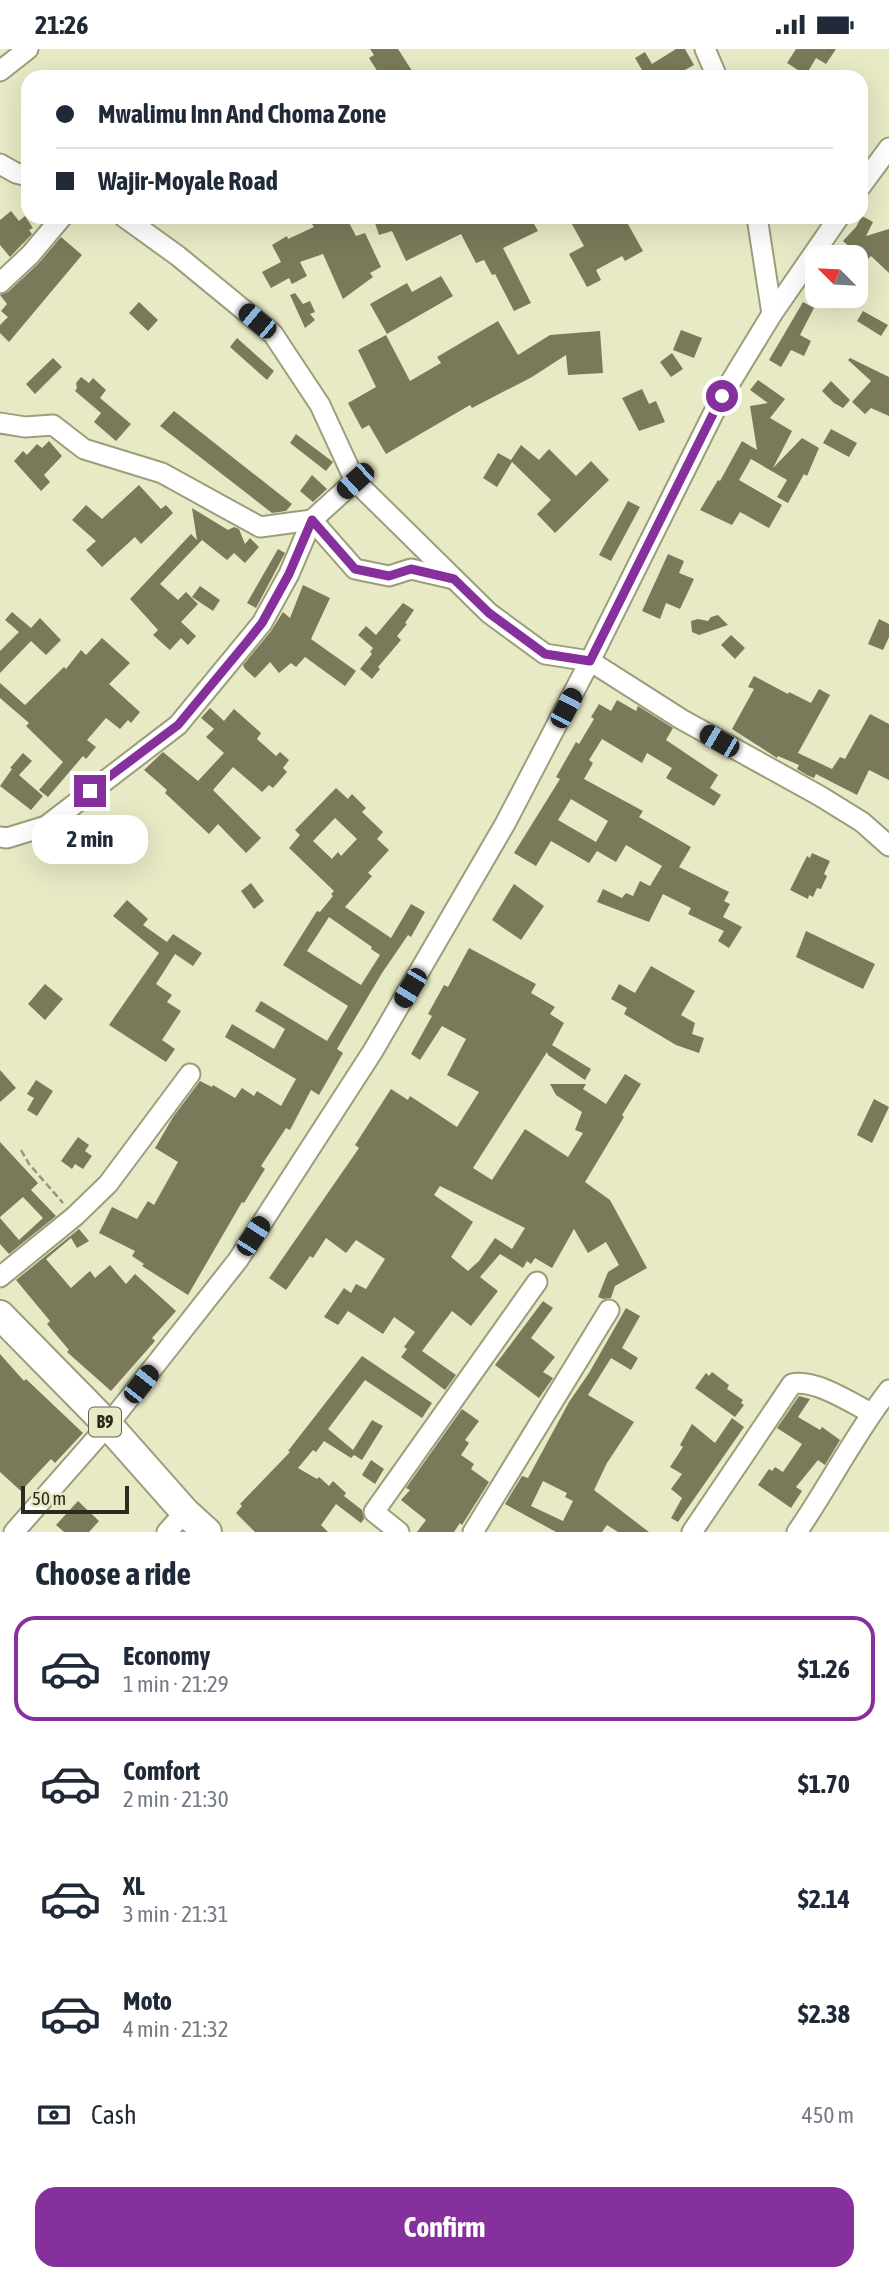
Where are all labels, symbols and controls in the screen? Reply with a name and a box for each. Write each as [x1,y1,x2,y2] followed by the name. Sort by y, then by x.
[35,10,89,40] text: 21:26
[98,99,386,129] text: Mwalimu Inn And Choma Zone
[98,166,278,196] text: Wajir-Moyale Road
[805,245,868,308] north arrow
[805,245,868,308] map controls
[235,299,280,343] car
[706,380,738,412] route start
[333,459,378,503] car
[547,685,586,731] car
[696,721,743,761] car
[74,775,106,807] route end
[32,815,148,865] callout: 2 min
[67,826,113,852] text: 2 min
[391,965,430,1011] car
[233,1213,274,1259] car
[120,1361,163,1407] car
[89,1407,121,1437] road number: B9
[21,1483,130,1515] scale bar
[32,1487,66,1509] text: 50 m
[35,1555,191,1592] text: Choose a ride
[39,1637,102,1700] icon: car
[123,1641,210,1671] text: Economy
[798,1654,850,1684] text: $1.26
[123,1671,229,1697] text: 1 min · 21:29
[39,1752,102,1815] icon: car
[123,1756,200,1786] text: Comfort
[798,1769,850,1799] text: $1.70
[123,1786,229,1812] text: 2 min · 21:30
[39,1867,102,1930] icon: car
[123,1871,145,1901] text: XL
[798,1884,850,1914] text: $2.14
[123,1901,229,1927] text: 3 min · 21:31
[39,1982,102,2045] icon: car
[123,1986,172,2016] text: Moto
[798,1999,850,2029] text: $2.38
[123,2016,229,2042] text: 4 min · 21:32
[35,2096,73,2134] icon: cash
[91,2100,137,2130] text: Cash
[802,2102,854,2128] text: 450 m
[35,2187,854,2267] button: Confirm

